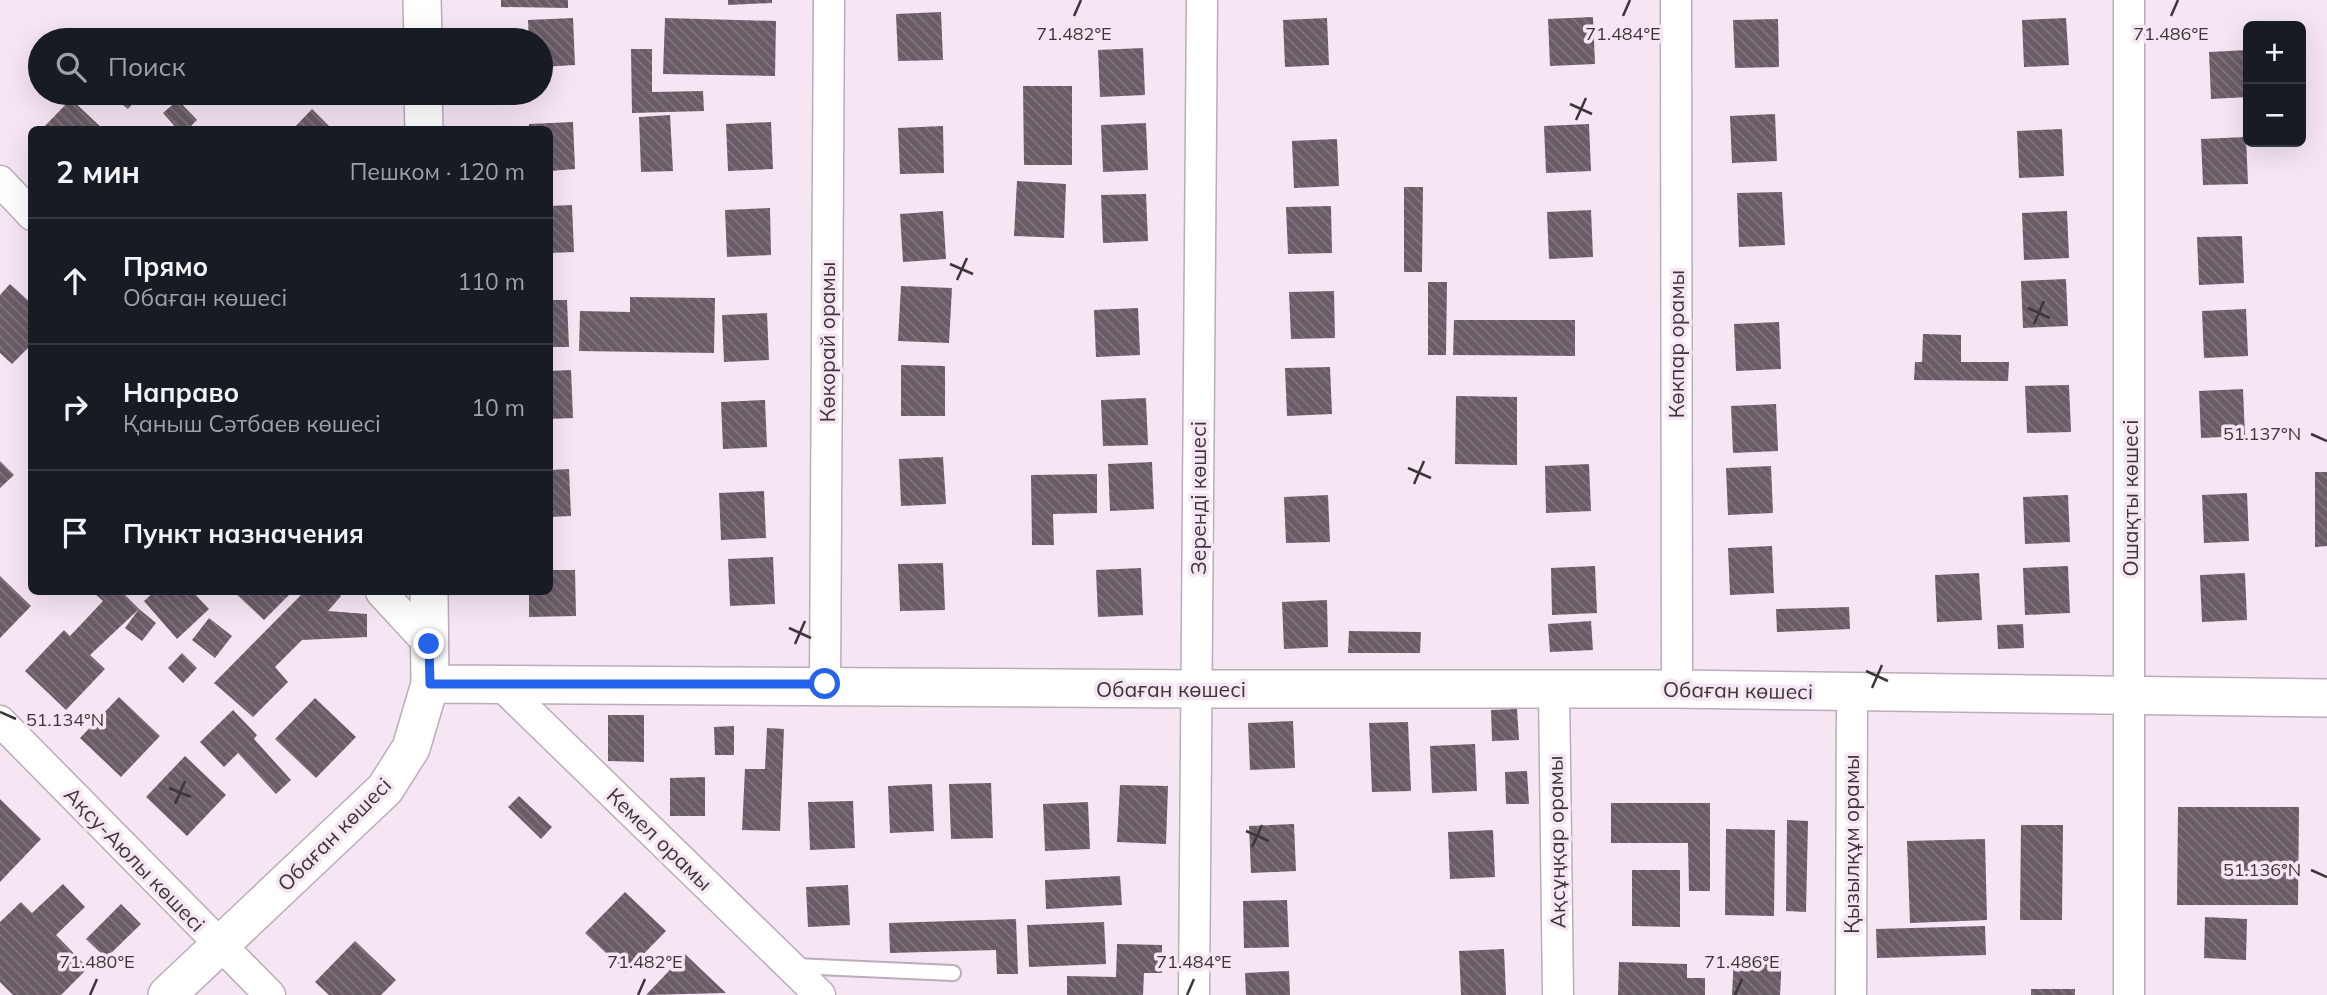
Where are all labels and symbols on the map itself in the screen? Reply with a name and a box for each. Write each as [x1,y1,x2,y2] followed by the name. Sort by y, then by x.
[1036,22,1112,45] text: 71.482°E
[1585,22,1661,45] text: 71.484°E
[2133,22,2209,45] text: 71.486°E
[814,262,840,422] street label: Көкорай орамы
[1663,270,1689,418] street label: Көкпар орамы
[2117,419,2143,577] street label: Ошақты көшесі
[1185,421,1211,575] street label: Зеренді көшесі
[2223,422,2301,445] text: 51.137°N
[413,628,444,659] route end
[809,668,840,699] route start
[1096,676,1246,702] street label: Обаған көшесі
[1663,676,1813,704] street label: Обаған көшесі
[26,708,104,731] text: 51.134°N
[1838,754,1864,934] street label: Қызылқұм орамы
[1541,755,1571,929] street label: Ақсұңқар орамы
[272,772,396,896] street label: Обаған көшесі
[59,781,211,937] street label: Ақсу-Аюлы көшесі
[602,782,718,896] street label: Кемел орамы
[2223,858,2301,881] text: 51.136°N
[59,950,135,973] text: 71.480°E
[607,950,683,973] text: 71.482°E
[1156,950,1232,973] text: 71.484°E
[1704,950,1780,973] text: 71.486°E

